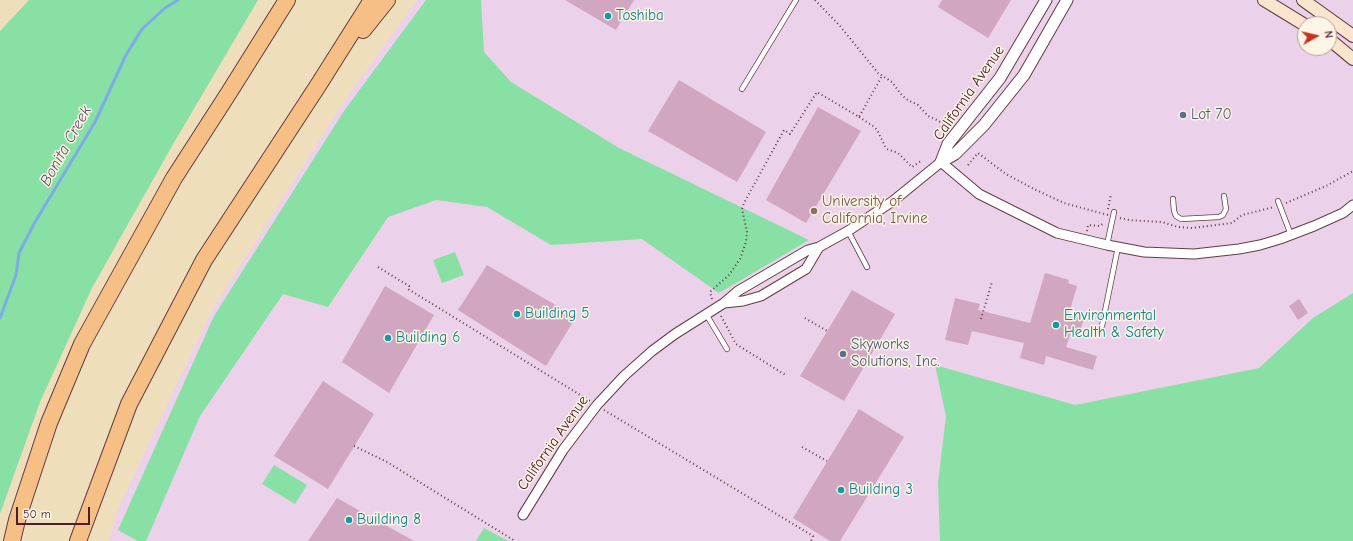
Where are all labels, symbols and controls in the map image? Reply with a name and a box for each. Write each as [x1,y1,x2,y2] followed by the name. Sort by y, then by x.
[616,7,664,25] place label: Toshiba
[603,11,613,21] marker: Toshiba
[1297,16,1337,56] north arrow
[1321,30,1335,39] text: N
[930,42,1008,144] street label: California Avenue
[36,103,96,189] water label: Bonita Creek
[1191,106,1232,124] place label: Lot 70
[1178,110,1188,120] marker: Lot 70
[822,193,928,228] place label: University of California, Irvine
[809,206,819,216] marker: University of California, Irvine
[525,305,589,323] place label: Building 5
[1064,307,1164,342] place label: Environmental Health & Safety
[512,309,522,319] marker: Building 5
[1051,320,1061,330] marker: Environmental Health & Safety
[396,329,460,347] place label: Building 6
[383,333,393,343] marker: Building 6
[851,336,939,371] place label: Skyworks Solutions, Inc.
[838,349,848,359] marker: Skyworks Solutions, Inc.
[514,392,592,494] street label: California Avenue
[849,481,913,499] place label: Building 3
[836,485,846,495] marker: Building 3
[18,499,92,525] scale bar
[23,507,51,521] text: 50 m
[357,511,421,529] place label: Building 8
[344,515,354,525] marker: Building 8

